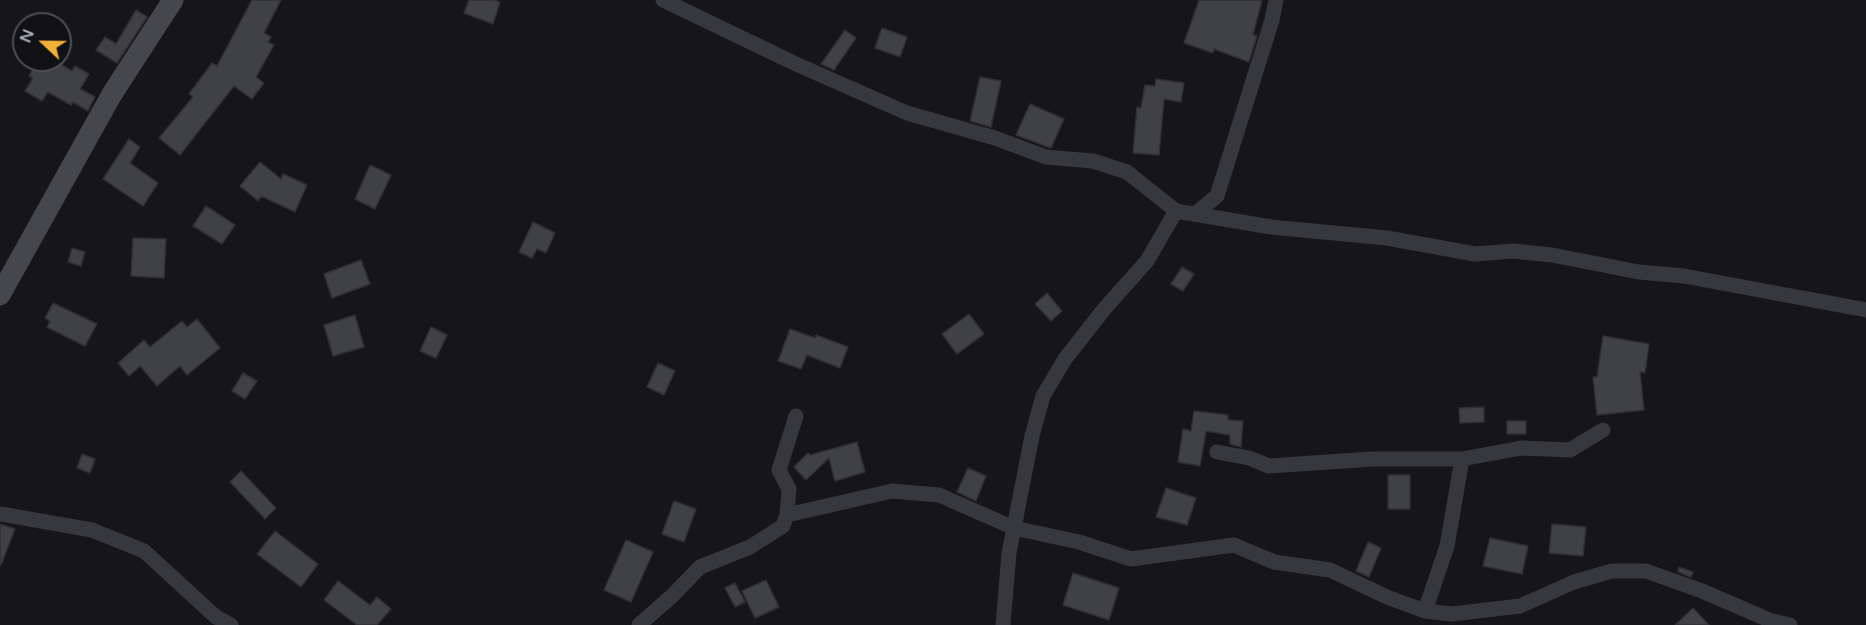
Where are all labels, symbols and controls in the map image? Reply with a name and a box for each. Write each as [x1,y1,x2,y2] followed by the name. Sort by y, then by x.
[12,12,72,72] north arrow
[15,26,39,46] text: N

